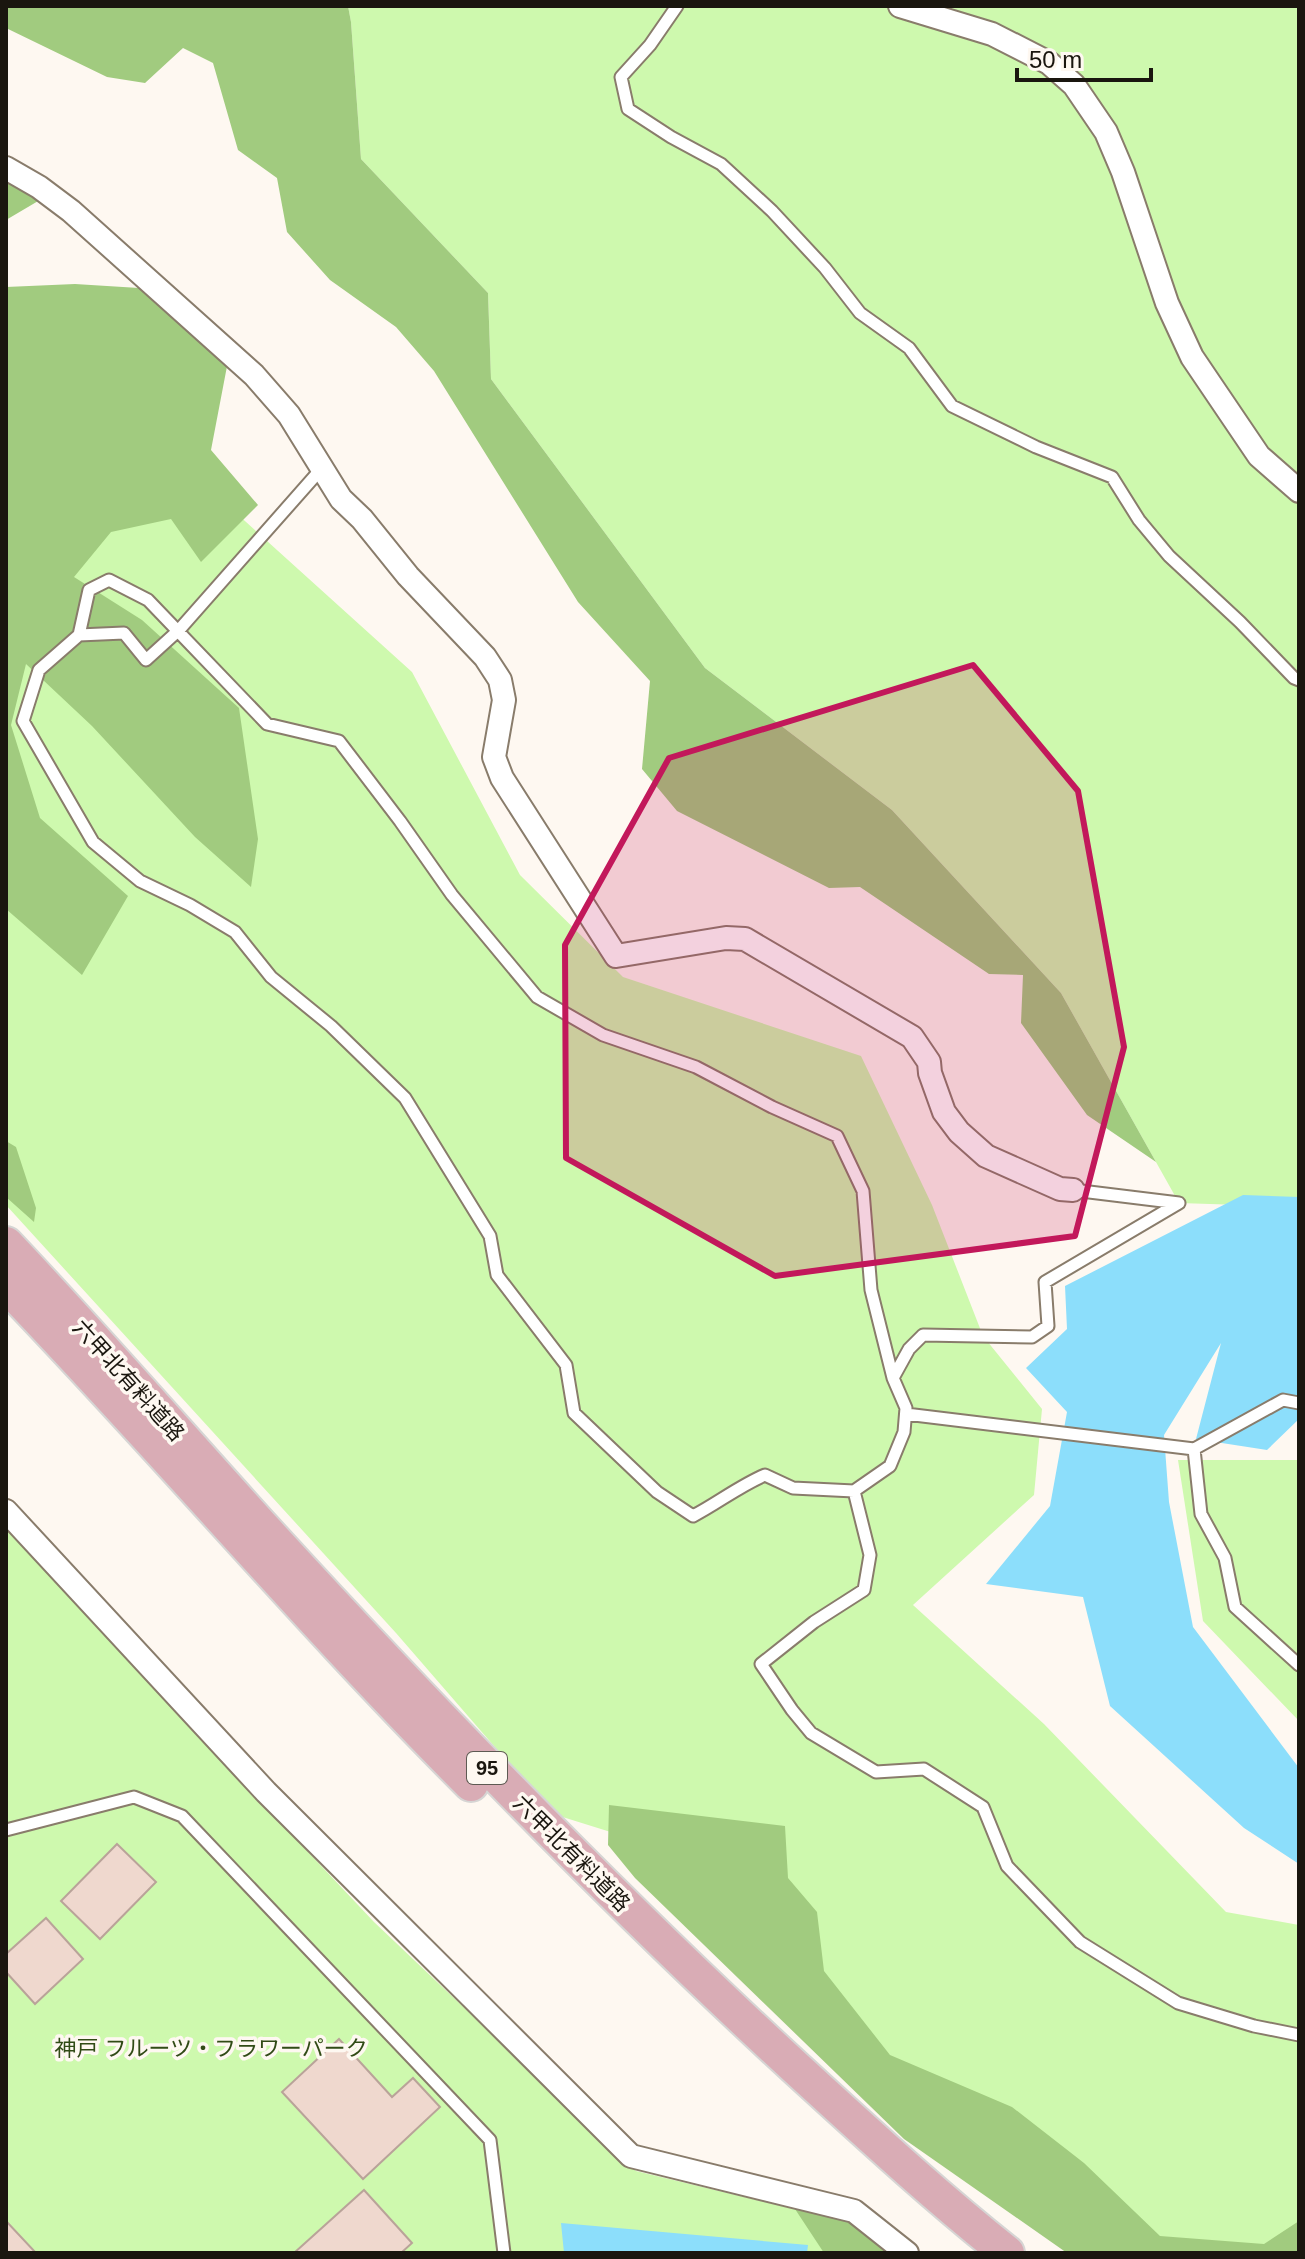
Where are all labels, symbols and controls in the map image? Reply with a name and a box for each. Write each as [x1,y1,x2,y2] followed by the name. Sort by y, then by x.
[1017,32,1151,82] scale bar
[1029,46,1082,73] text: 50 m
[68,1315,189,1446] street label: 六甲北有料道路
[467,1752,507,1784] road number: 95
[508,1790,635,1917] street label: 六甲北有料道路
[54,2036,368,2061] park label: 神戸 フルーツ・フラワーパーク

